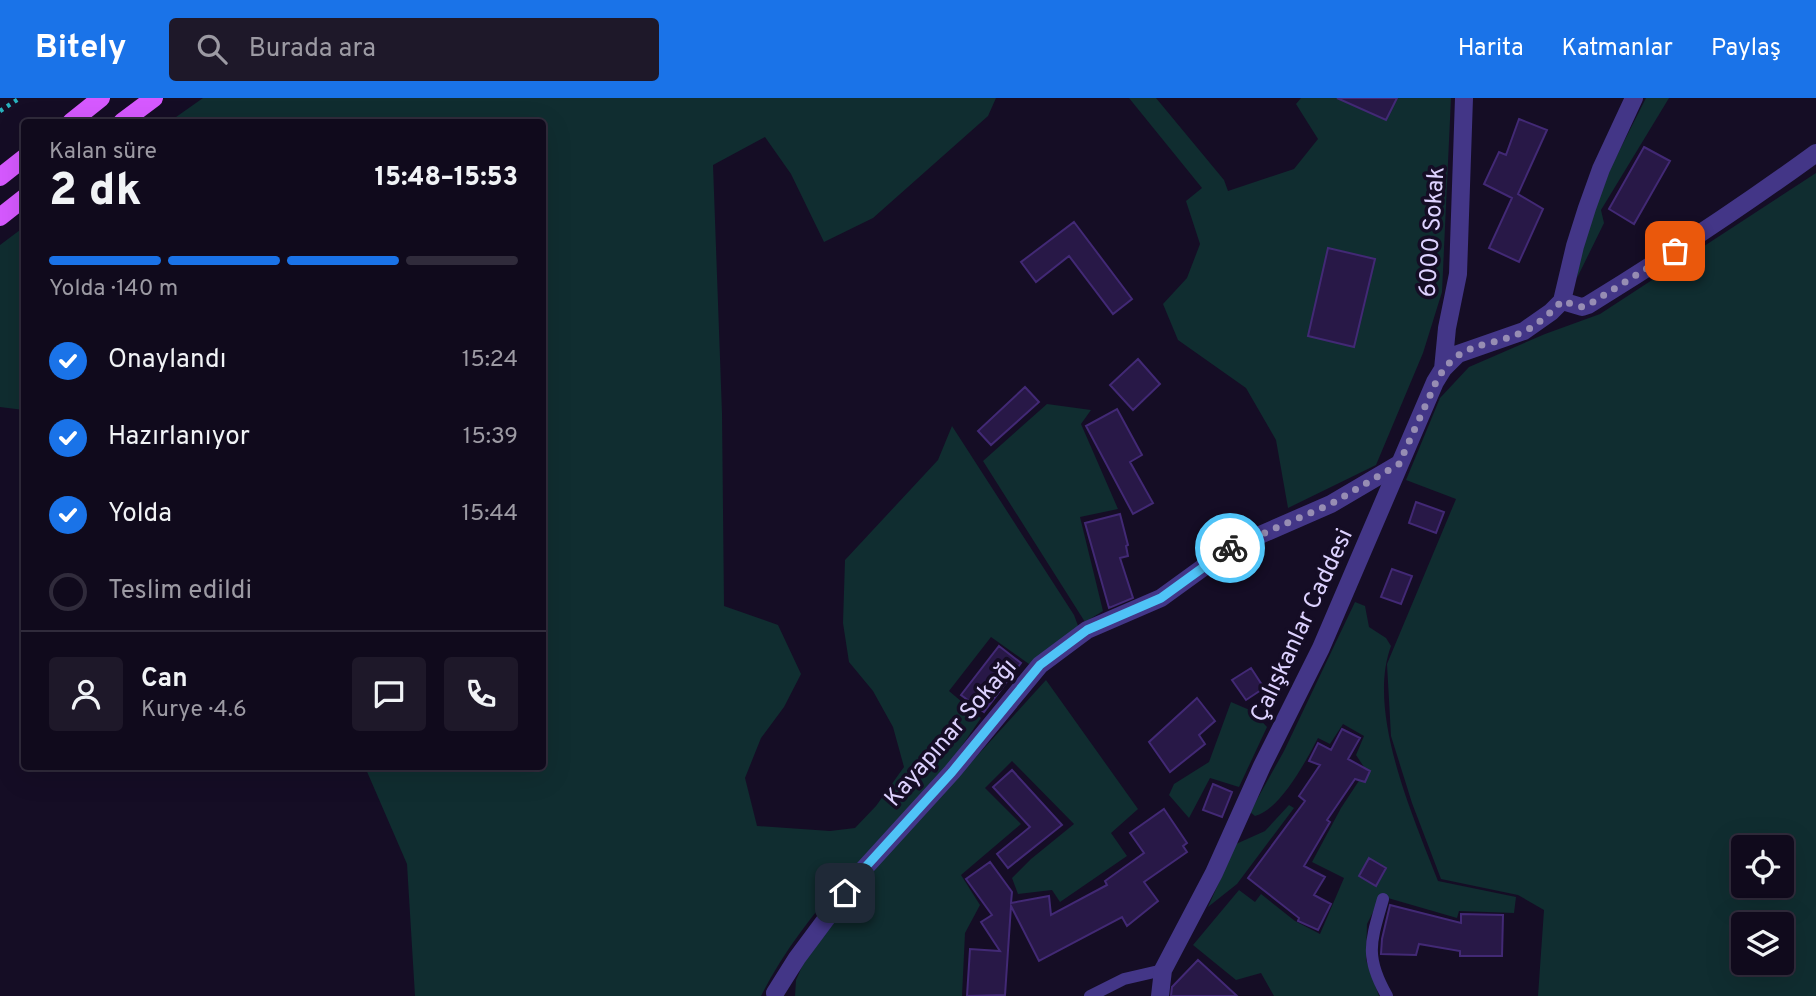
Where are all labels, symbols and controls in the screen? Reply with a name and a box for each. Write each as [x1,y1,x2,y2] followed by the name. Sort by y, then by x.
[169,18,659,81] search box
[35,28,127,70] text: Bitely
[193,30,231,68] icon: search
[249,33,376,66] text: Burada ara
[1458,34,1524,64] text: Harita
[1562,34,1673,64] text: Katmanlar
[1711,34,1781,64] text: Paylaş
[49,138,157,167] text: Kalan süre
[375,162,518,195] text: 15:48–15:53
[49,163,142,222] text: 2 dk
[1413,166,1453,298] street label: 6000 Sokak
[1645,221,1705,281] pin
[1656,232,1694,270] icon: bag
[49,275,178,304] text: Yolda · 140 m
[49,342,87,380] icon: check
[108,344,226,377] text: Onaylandı
[462,346,518,375] text: 15:24
[49,419,87,457] icon: check
[108,421,250,454] text: Hazırlanıyor
[463,423,518,452] text: 15:39
[49,496,87,534] icon: check
[108,498,172,531] text: Yolda
[461,500,518,529] text: 15:44
[1195,513,1265,583] courier
[1245,524,1361,727] street label: Çalışkanlar Caddesi
[1211,529,1249,567] icon: bike
[108,575,252,608] text: Teslim edildi
[879,653,1024,814] street label: Kayapınar Sokağı
[49,657,123,731] button: person
[352,657,426,731] button: chat
[444,657,518,731] button: phone
[141,663,188,696] text: Can
[141,696,247,725] text: Kurye · 4.6
[1731,835,1794,975] map controls
[1731,835,1794,898] button: locate
[815,863,875,923] pin
[826,874,864,912] icon: home
[1731,912,1794,975] button: layers

